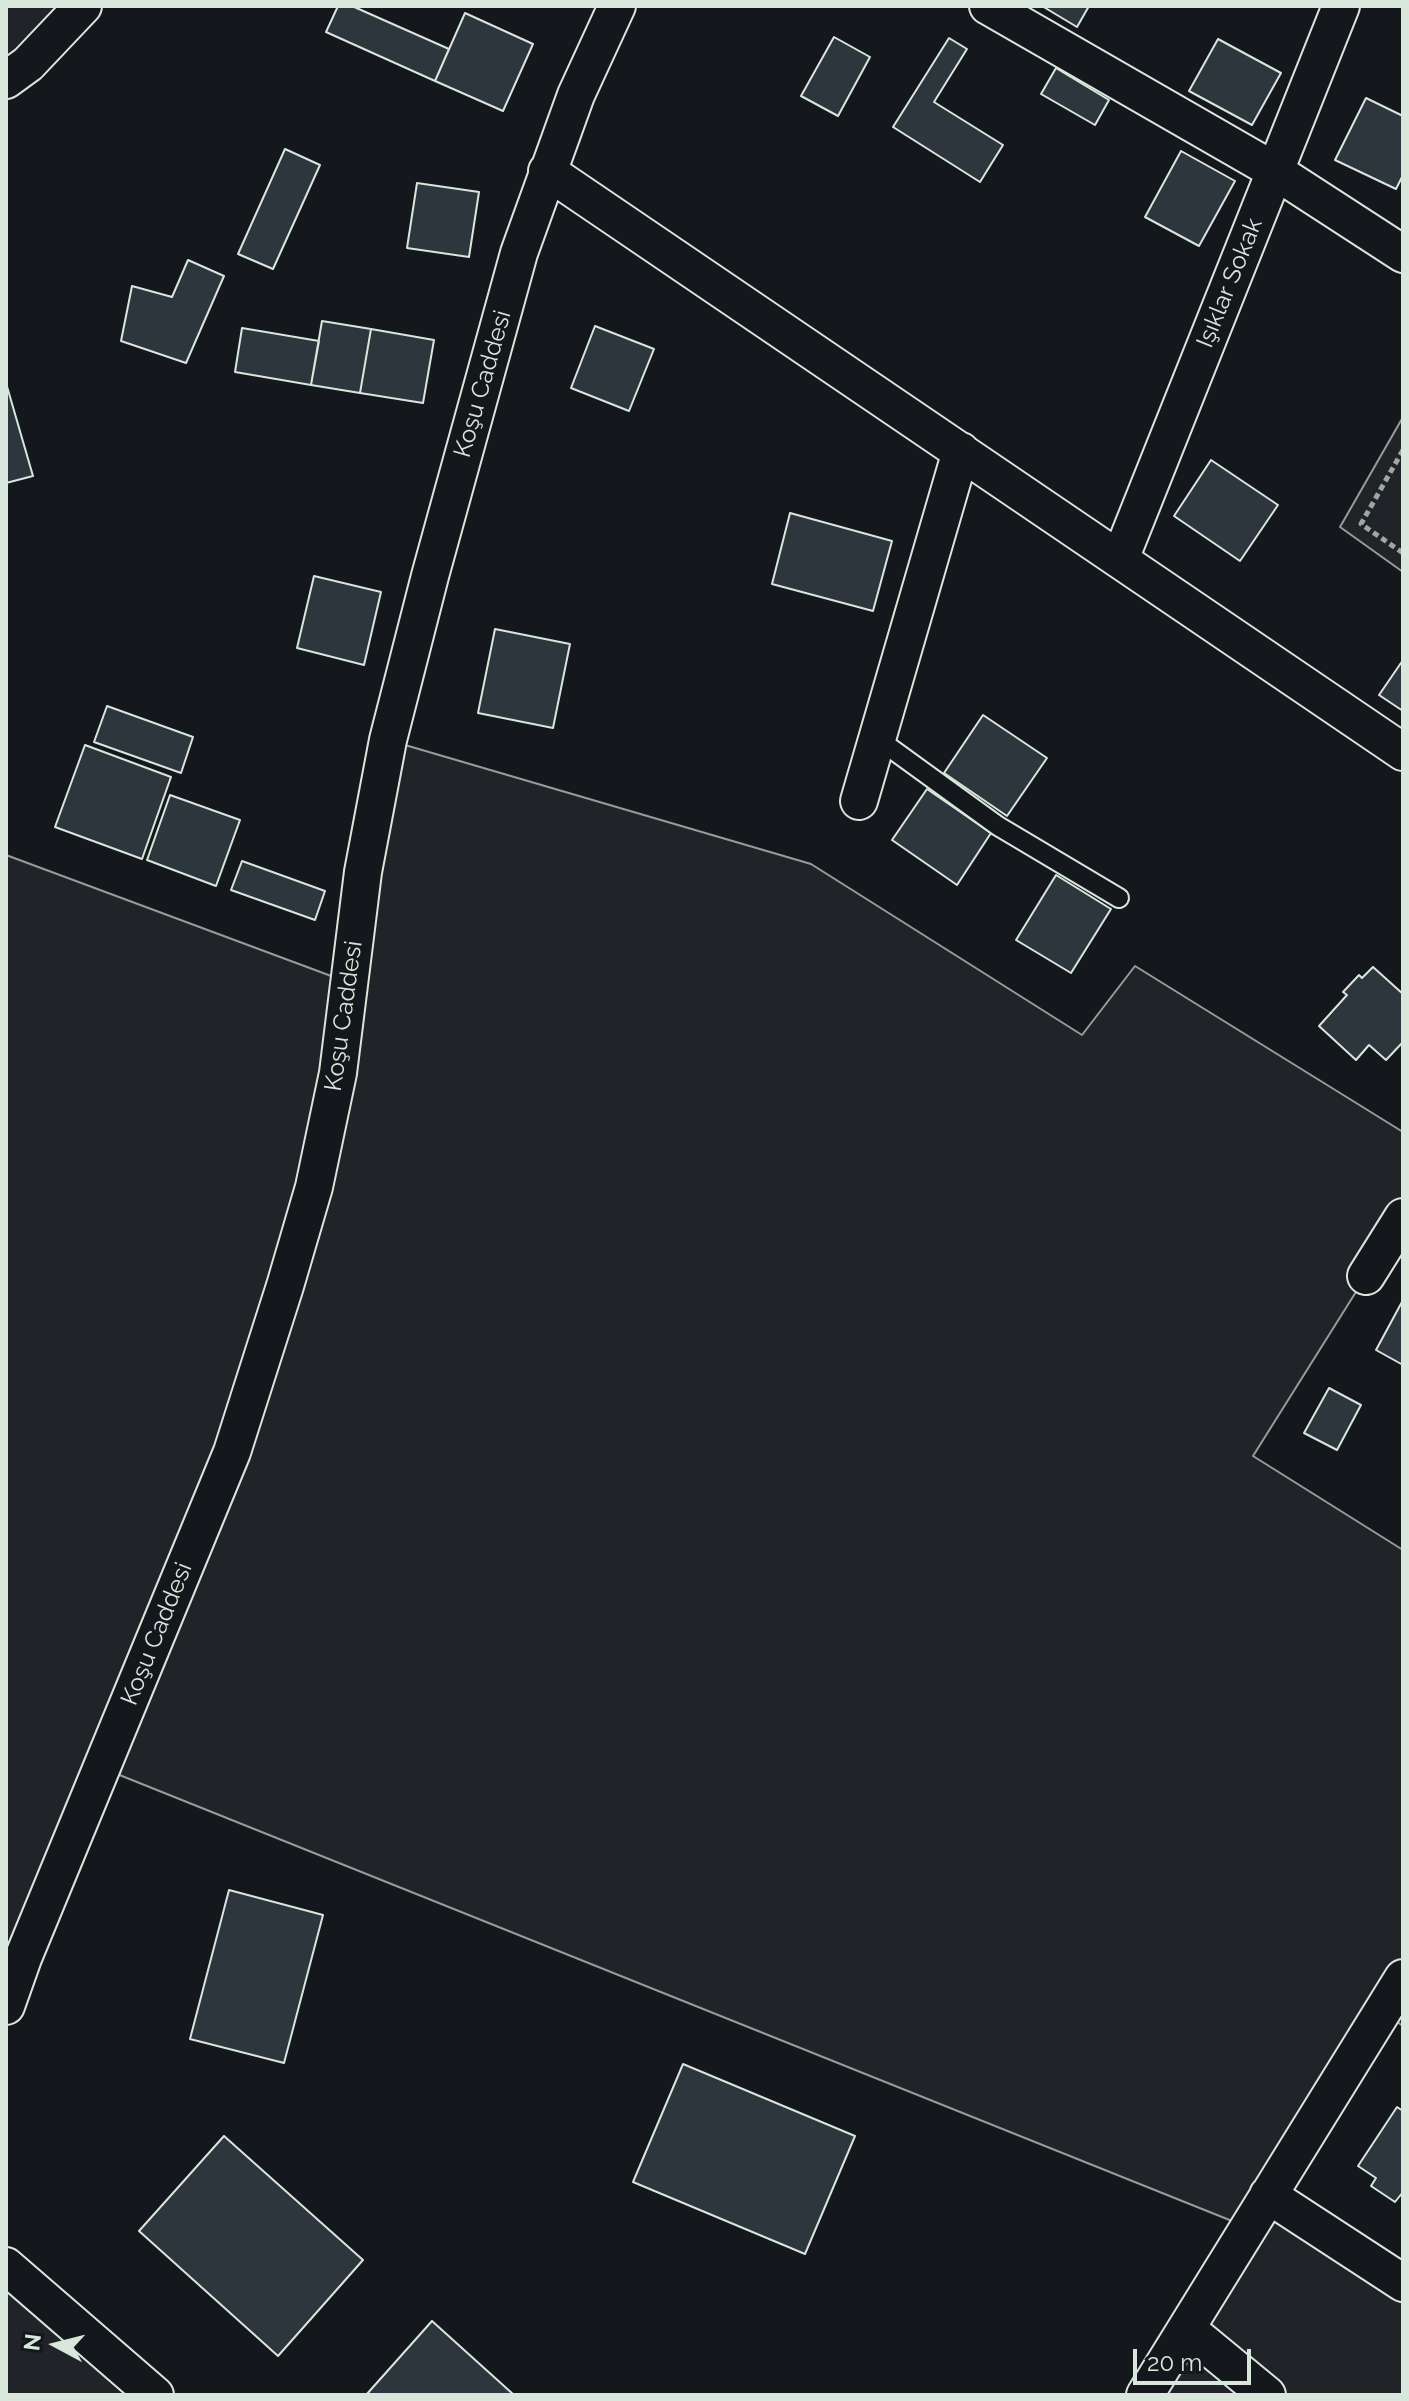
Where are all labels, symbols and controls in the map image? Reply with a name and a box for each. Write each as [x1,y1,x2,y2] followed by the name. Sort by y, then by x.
[1191,214,1269,352] street label: Işıklar Sokak
[448,307,518,461] street label: Koşu Caddesi
[319,939,369,1093] street label: Koşu Caddesi
[115,1558,199,1710] street label: Koşu Caddesi
[16,2305,96,2385] north arrow
[18,2332,46,2352] text: N
[1137,2333,1255,2383] scale bar
[1147,2348,1202,2377] text: 20 m

